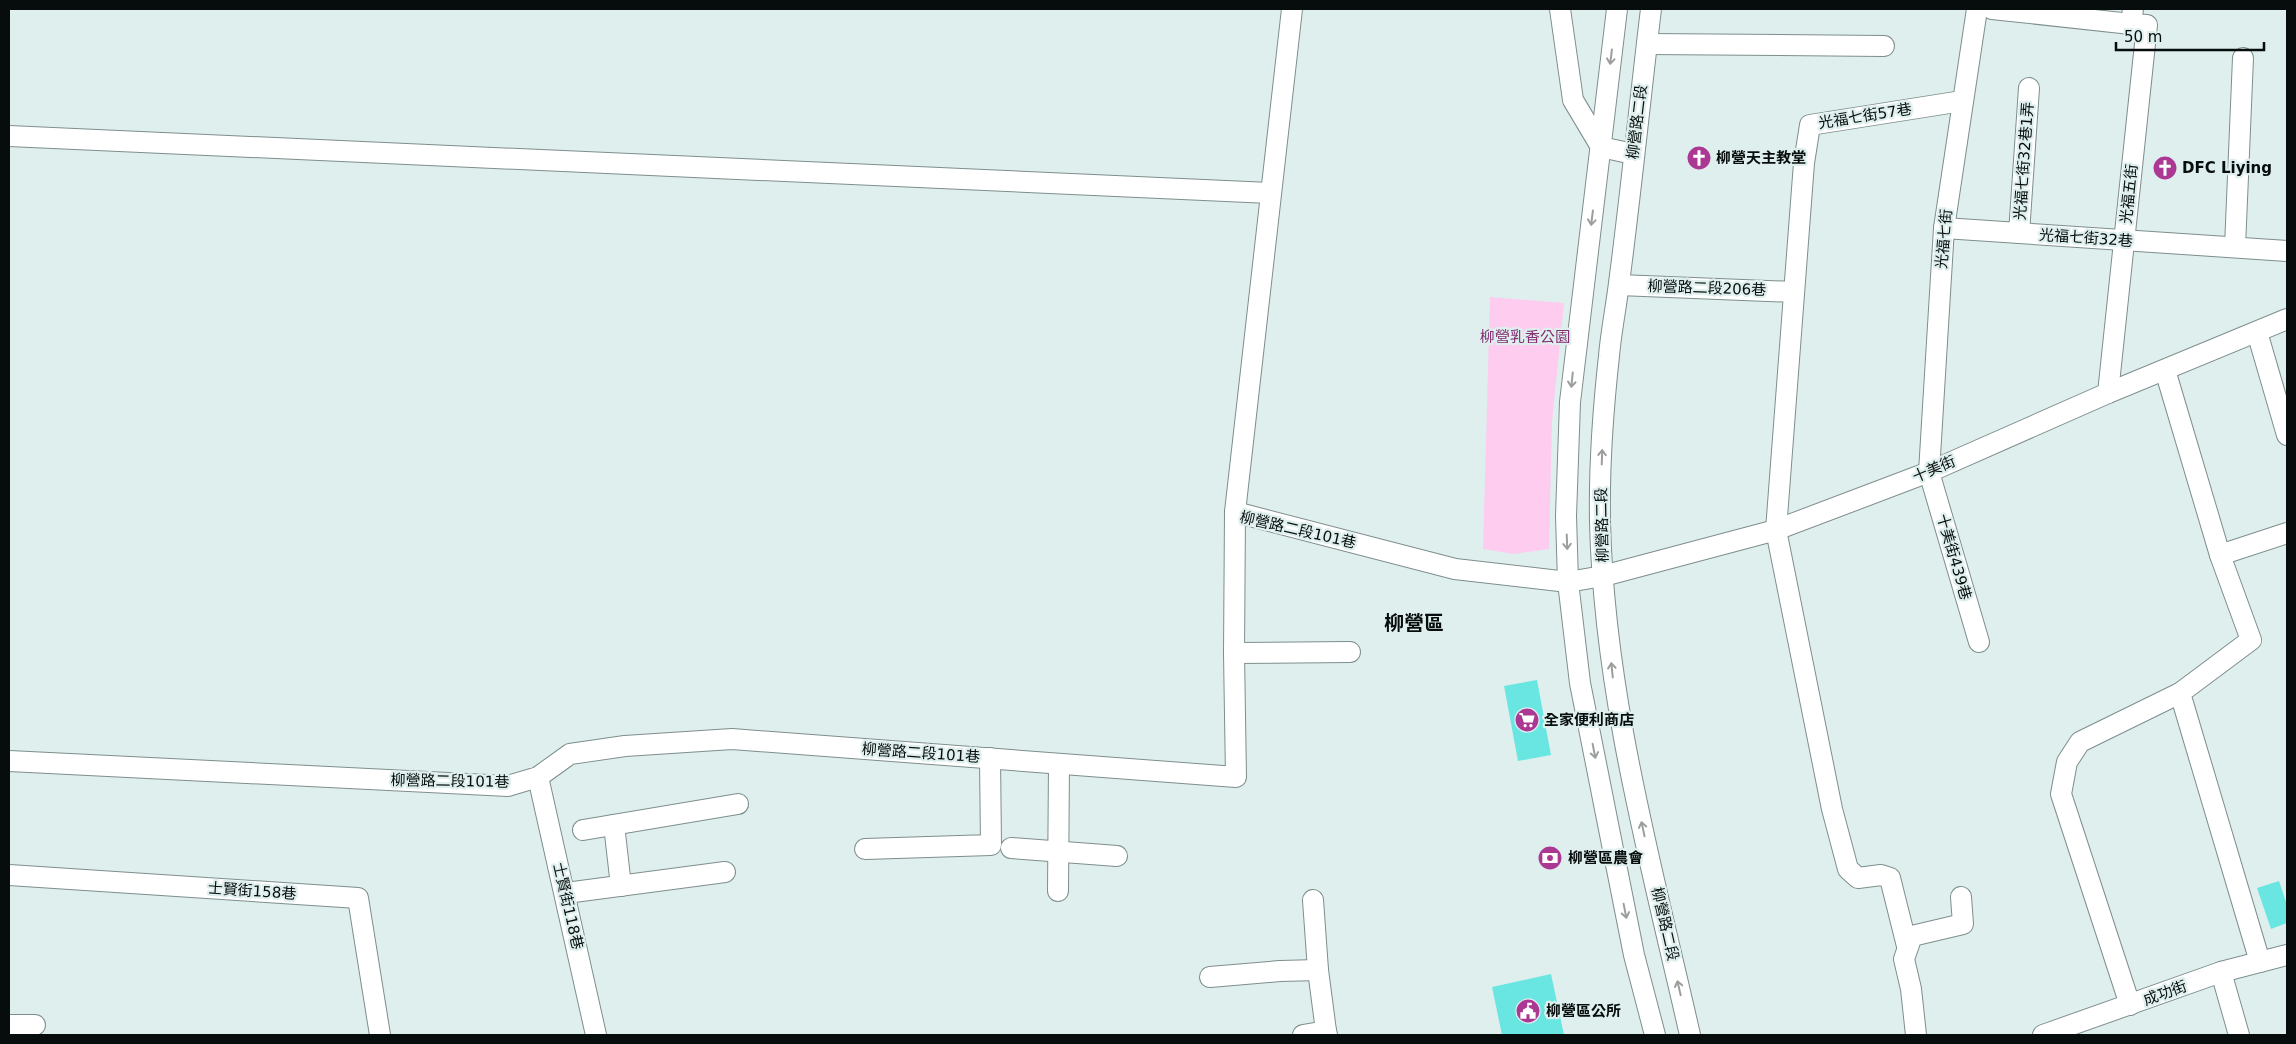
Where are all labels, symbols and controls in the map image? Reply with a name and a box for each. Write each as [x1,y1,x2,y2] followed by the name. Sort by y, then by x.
[2116,20,2264,52] scale bar
[2124,28,2162,46] text: 50 m
[1606,49,1616,65] one-way arrow
[1623,84,1651,160] street label: 柳營路二段
[1817,100,1913,132] street label: 光福七街57巷
[2011,101,2037,221] street label: 光福七街32巷1弄
[1686,145,1712,171] church icon: 柳營天主教堂
[1716,149,1806,167] place label: 柳營天主教堂
[2152,155,2178,181] church icon: DFC Liying
[2182,159,2272,177] place label: DFC Liying
[2117,163,2141,225] street label: 光福五街
[1932,208,1956,270] street label: 光福七街
[1587,210,1597,226] one-way arrow
[2038,226,2134,250] street label: 光福七街32巷
[1647,277,1767,299] street label: 柳營路二段206巷
[1480,328,1570,346] park label: 柳營乳香公園
[1568,372,1577,388] one-way arrow
[1598,449,1607,465] one-way arrow
[1910,452,1958,486] street label: 十美街
[1592,487,1612,563] street label: 柳營路二段
[1238,508,1358,552] street label: 柳營路二段101巷
[1933,512,1975,602] street label: 十美街439巷
[1562,534,1572,550] one-way arrow
[1384,611,1444,635] district label: 柳營區
[1607,662,1617,678] one-way arrow
[1514,707,1540,733] supermarket icon: 全家便利商店
[1544,711,1634,729] place label: 全家便利商店
[861,740,981,766] street label: 柳營路二段101巷
[1590,743,1599,759] one-way arrow
[391,771,509,791] street label: 柳營路二段101巷
[1638,822,1647,838] one-way arrow
[1537,845,1563,871] bank icon: 柳營區農會
[1568,849,1643,867] place label: 柳營區農會
[549,861,587,951] street label: 士賢街118巷
[207,879,297,903] street label: 士賢街158巷
[1648,885,1682,963] street label: 柳營路二段
[1621,902,1631,918] one-way arrow
[2141,977,2189,1009] street label: 成功街
[1674,980,1683,996] one-way arrow
[1515,998,1541,1024] public building icon: 柳營區公所
[1546,1002,1621,1020] place label: 柳營區公所

